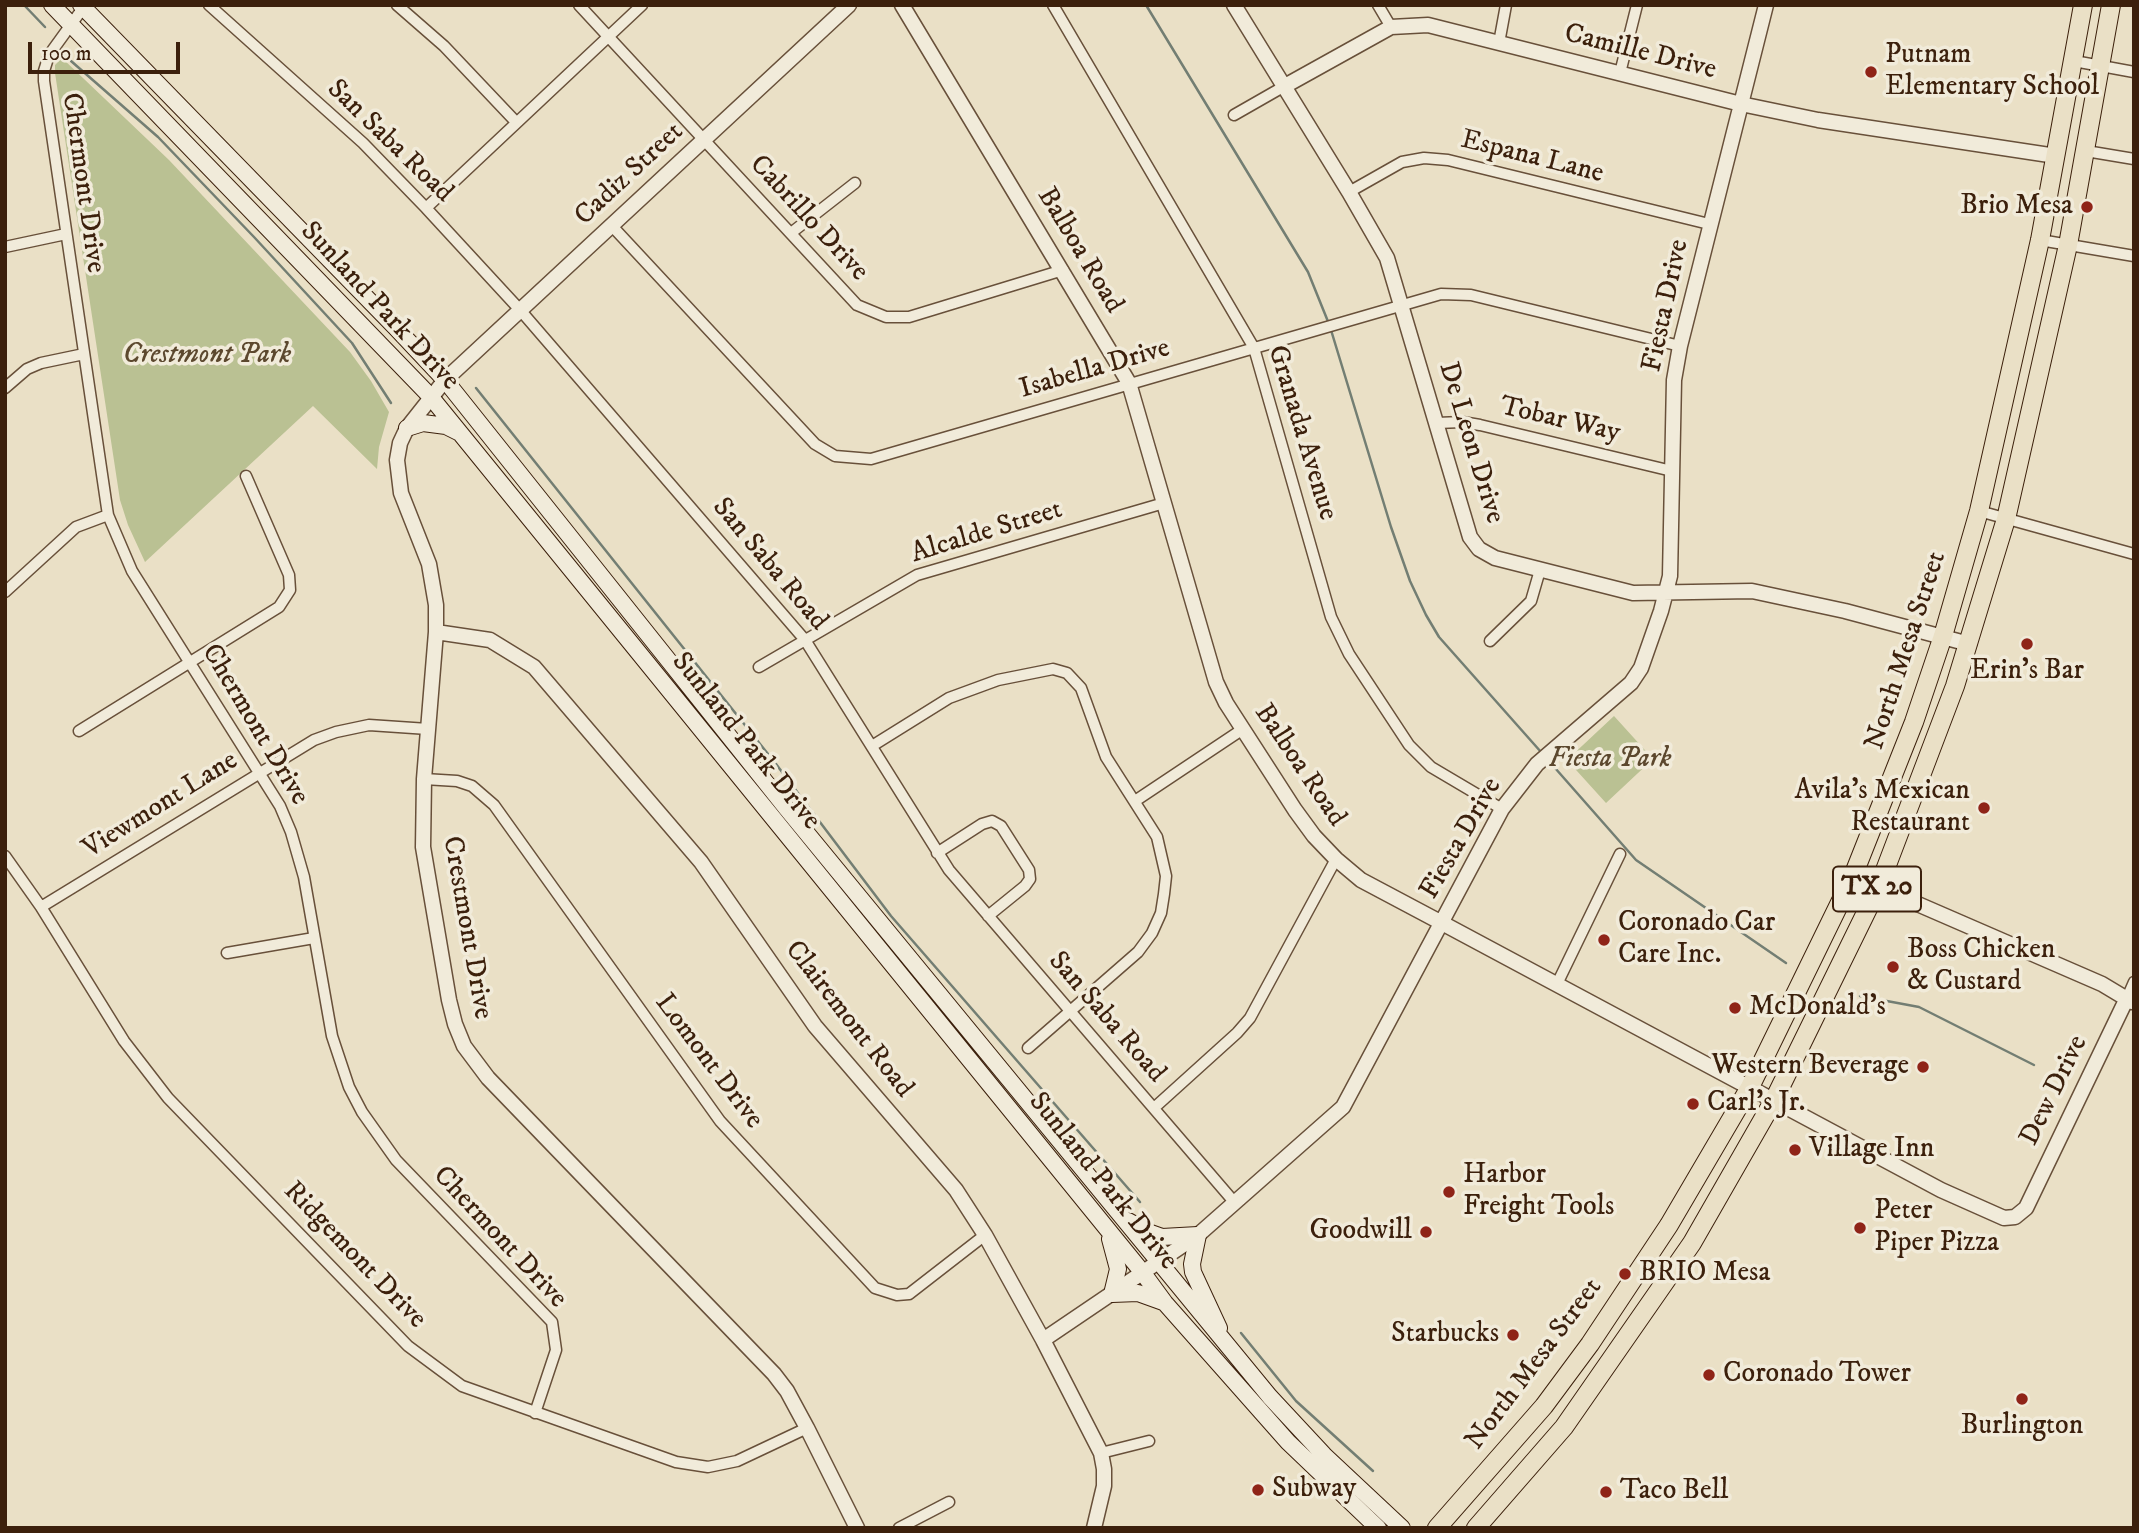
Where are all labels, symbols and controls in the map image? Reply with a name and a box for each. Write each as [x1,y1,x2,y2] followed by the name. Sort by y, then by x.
[1561,18,1719,88] street label: Camille Drive
[32,28,184,72] scale bar
[1885,39,2099,105] place label: Putnam Elementary School
[41,41,92,67] text: 100 m
[1863,64,1879,80] marker: Putnam Elementary School
[319,73,459,211] street label: San Saba Road
[53,91,111,275] street label: Chermont Drive
[569,116,691,234] street label: Cadiz Street
[1457,124,1607,192] street label: Espana Lane
[741,149,875,289] street label: Cabrillo Drive
[1028,182,1130,320] street label: Balboa Road
[1960,190,2073,224] place label: Brio Mesa
[2079,199,2095,215] marker: Brio Mesa
[292,216,466,398] street label: Sunland Park Drive
[1637,237,1697,375] street label: Fiesta Drive
[1016,333,1174,407] street label: Isabella Drive
[123,339,291,373] park label: Crestmont Park
[1258,342,1344,524] street label: Granada Avenue
[1430,358,1510,528] street label: De Leon Drive
[1497,391,1623,451] street label: Tobar Way
[704,492,834,638] street label: San Saba Road
[907,494,1067,572] street label: Alcalde Street
[1859,548,1955,754] street label: North Mesa Street
[2019,636,2035,652] marker: Erin's Bar
[193,639,315,811] street label: Chermont Drive
[663,647,827,837] street label: Sunland Park Drive
[1970,655,2084,689] place label: Erin's Bar
[1246,698,1352,834] street label: Balboa Road
[1549,743,1671,777] park label: Fiesta Park
[77,745,245,867] street label: Viewmont Lane
[1414,772,1510,906] street label: Fiesta Drive
[1795,775,1970,841] place label: Avila's Mexican Restaurant
[1976,800,1992,816] marker: Avila's Mexican Restaurant
[433,834,499,1022] street label: Crestmont Drive
[1833,866,1921,912] road number: TX 20
[1618,907,1775,973] place label: Coronado Car Care Inc.
[1596,932,1612,948] marker: Coronado Car Care Inc.
[1907,934,2055,1000] place label: Boss Chicken & Custard
[776,935,920,1105] street label: Clairemont Road
[1040,946,1172,1090] street label: San Saba Road
[1885,959,1901,975] marker: Boss Chicken & Custard
[646,988,770,1136] street label: Lomont Drive
[1749,991,1886,1025] place label: McDonald's
[1727,1000,1743,1016] marker: McDonald's
[2014,1030,2096,1152] street label: Dew Drive
[1711,1050,1909,1084] place label: Western Beverage
[1915,1059,1931,1075] marker: Western Beverage
[1020,1087,1184,1277] street label: Sunland Park Drive
[1707,1087,1805,1121] place label: Carl's Jr.
[1685,1096,1701,1112] marker: Carl's Jr.
[1809,1133,1934,1167] place label: Village Inn
[1787,1142,1803,1158] marker: Village Inn
[1463,1159,1614,1225] place label: Harbor Freight Tools
[425,1160,573,1316] street label: Chermont Drive
[275,1175,433,1337] street label: Ridgemont Drive
[1441,1184,1457,1200] marker: Harbor Freight Tools
[1874,1195,1999,1261] place label: Peter Piper Pizza
[1309,1215,1412,1249] place label: Goodwill
[1852,1220,1868,1236] marker: Peter Piper Pizza
[1418,1224,1434,1240] marker: Goodwill
[1639,1257,1770,1291] place label: BRIO Mesa
[1617,1266,1633,1282] marker: BRIO Mesa
[1460,1273,1610,1457] street label: North Mesa Street
[1391,1318,1499,1352] place label: Starbucks
[1505,1327,1521,1343] marker: Starbucks
[1723,1358,1911,1392] place label: Coronado Tower
[1701,1367,1717,1383] marker: Coronado Tower
[2014,1391,2030,1407] marker: Burlington
[1961,1410,2083,1444] place label: Burlington
[1272,1473,1356,1507] place label: Subway
[1620,1475,1728,1509] place label: Taco Bell
[1250,1482,1266,1498] marker: Subway
[1598,1484,1614,1500] marker: Taco Bell

